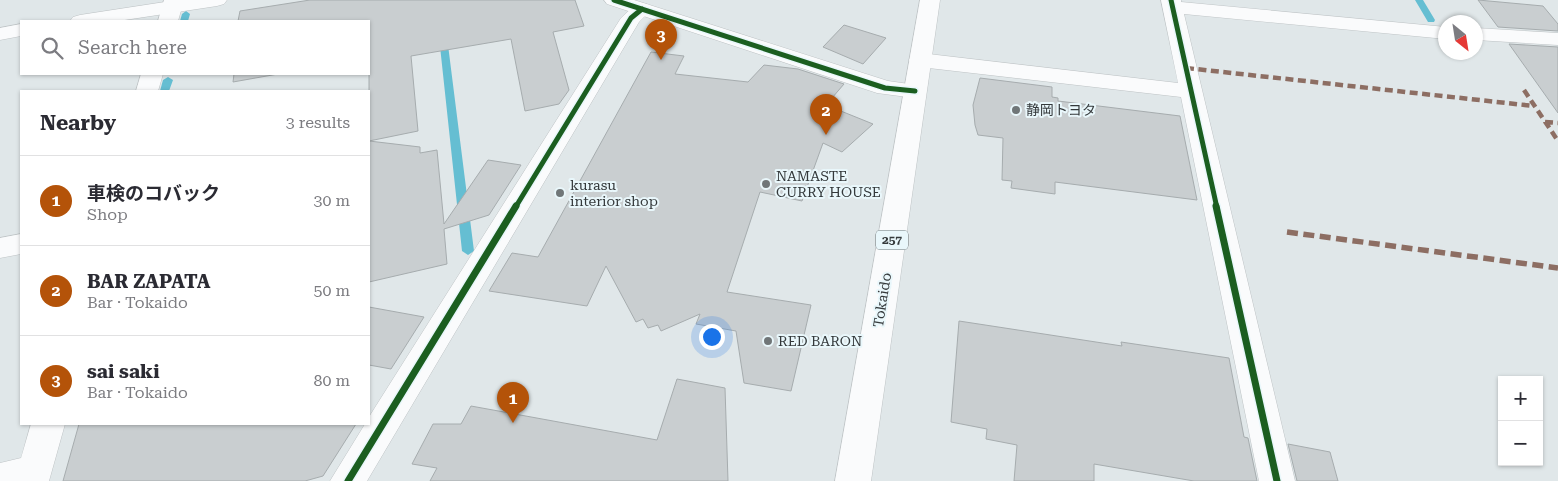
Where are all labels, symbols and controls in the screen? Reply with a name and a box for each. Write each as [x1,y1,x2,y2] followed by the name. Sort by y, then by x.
[1438,15,1483,60] north arrow
[645,19,677,60] pin: 3
[20,20,370,75] search box
[38,34,66,62] icon: search
[78,36,187,59] text: Search here
[810,94,842,135] pin: 2
[1026,102,1096,118] place label: 静岡トヨタ
[1010,104,1022,116] marker: 静岡トヨタ
[40,111,116,135] text: Nearby
[286,113,350,132] text: 3 results
[776,168,881,200] place label: NAMASTE CURRY HOUSE
[570,177,658,209] place label: kurasu interior shop
[760,178,772,190] marker: NAMASTE CURRY HOUSE
[87,182,220,205] text: 車検のコバック
[554,187,566,199] marker: kurasu interior shop
[52,191,60,210] text: 1
[313,191,350,210] text: 30 m
[87,205,128,224] text: Shop
[876,230,908,250] road number: 257
[87,270,210,293] text: BAR ZAPATA
[870,272,894,328] street label: Tokaido
[52,281,60,300] text: 2
[313,281,350,300] text: 50 m
[87,293,188,312] text: Bar · Tokaido
[699,324,725,350] your location
[778,333,862,349] place label: RED BARON
[762,335,774,347] marker: RED BARON
[87,360,160,383] text: sai saki
[52,371,60,390] text: 3
[313,371,350,390] text: 80 m
[1498,376,1543,466] map controls
[1498,376,1543,421] button: +
[497,382,529,423] pin: 1
[87,383,188,402] text: Bar · Tokaido
[1498,421,1543,466] button: −

